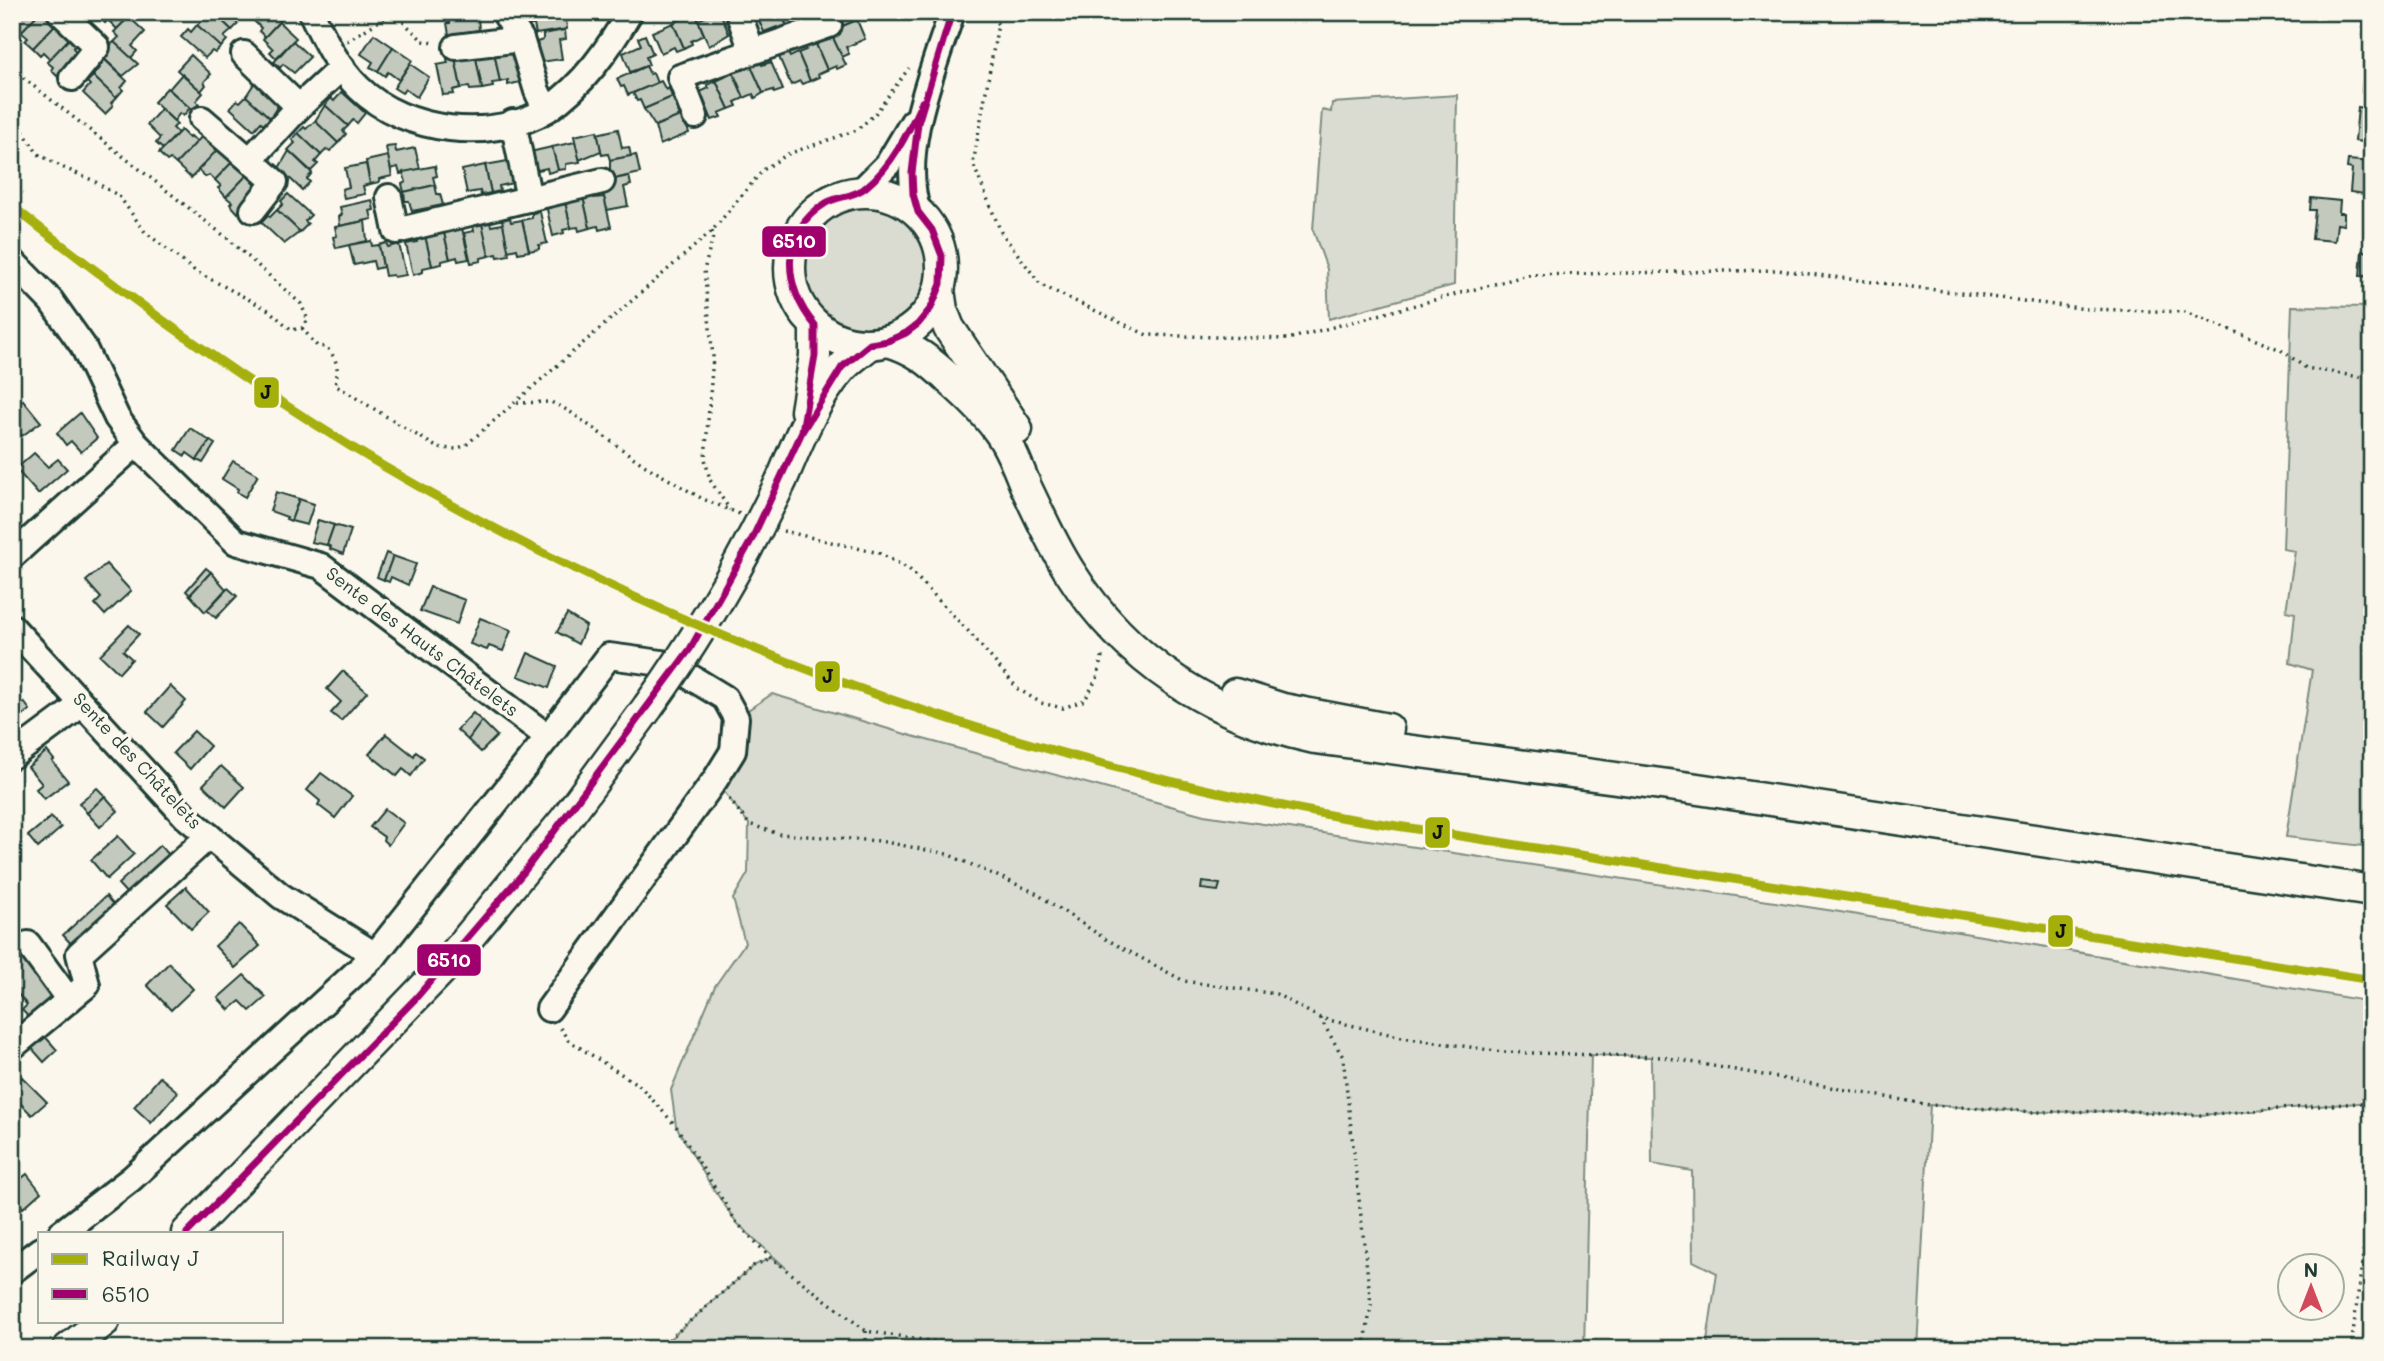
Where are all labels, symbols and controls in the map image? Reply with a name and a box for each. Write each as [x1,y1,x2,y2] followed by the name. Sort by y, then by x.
[761,225,827,258] line badge: 6510
[772,228,816,253] text: 6510
[253,376,280,409] line badge: J
[260,379,272,404] text: J
[322,561,524,722] street label: Sente des Hauts Châtelets
[814,660,841,693] line badge: J
[822,663,834,688] text: J
[68,687,207,834] street label: Sente des Châtelets
[1424,816,1451,849] line badge: J
[1432,819,1444,844] text: J
[2047,914,2074,948] line badge: J
[2055,918,2067,943] text: J
[416,943,482,977] line badge: 6510
[427,947,471,972] text: 6510
[38,1232,284,1322] legend
[102,1244,199,1271] text: Railway J
[2276,1252,2346,1322] north arrow
[2304,1257,2318,1282] text: N
[102,1280,149,1307] text: 6510

